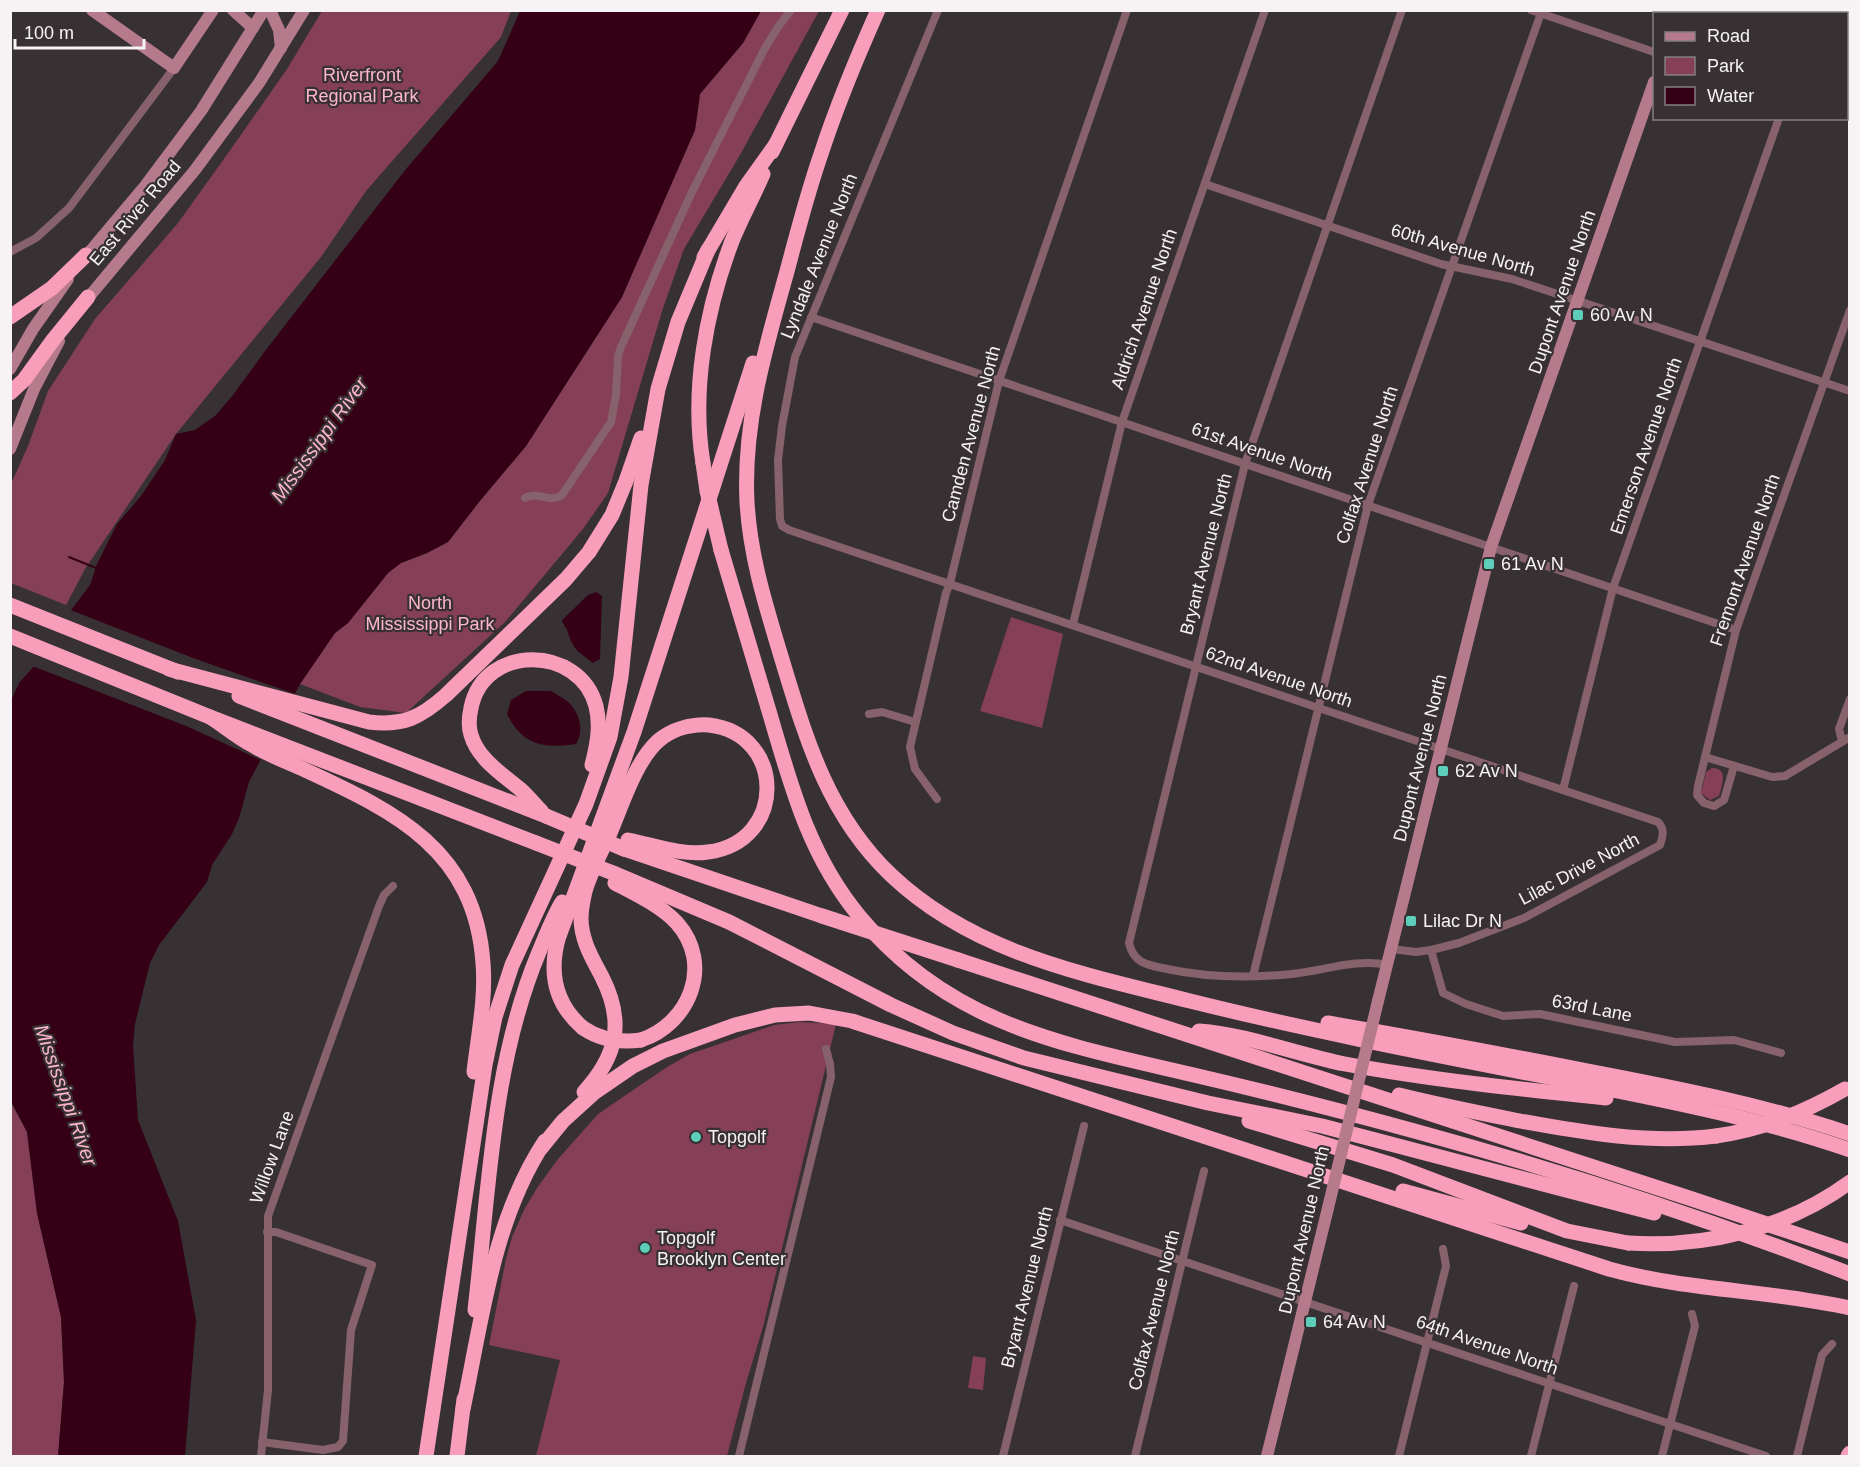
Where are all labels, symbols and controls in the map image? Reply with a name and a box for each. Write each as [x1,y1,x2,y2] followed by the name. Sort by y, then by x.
[15,12,144,50] scale bar
[1653,12,1848,120] legend
[24,23,74,43] text: 100 m
[1707,26,1750,46] text: Road
[1707,56,1745,76] text: Park
[305,65,420,106] park label: Riverfront Regional Park
[1707,86,1754,106] text: Water
[85,156,185,270] street label: East River Road
[777,171,861,341] street label: Lyndale Avenue North
[1525,208,1599,376] street label: Dupont Avenue North
[1389,220,1537,280] street label: 60th Avenue North
[1107,226,1181,392] street label: Aldrich Avenue North
[1590,305,1653,325] place label: 60 Av N
[1571,308,1585,322] marker: 60 Av N
[938,344,1004,524] street label: Camden Avenue North
[1606,355,1686,537] street label: Emerson Avenue North
[266,372,372,507] water label: Mississippi River
[1332,384,1402,546] street label: Colfax Avenue North
[1189,418,1335,486] street label: 61st Avenue North
[1176,471,1236,637] street label: Bryant Avenue North
[1706,471,1784,649] street label: Fremont Avenue North
[1501,554,1564,574] place label: 61 Av N
[1482,557,1496,571] marker: 61 Av N
[365,593,496,634] park label: North Mississippi Park
[1203,643,1355,711] street label: 62nd Avenue North
[1390,672,1450,844] street label: Dupont Avenue North
[1455,761,1518,781] place label: 62 Av N
[1436,764,1450,778] marker: 62 Av N
[1516,829,1642,909] street label: Lilac Drive North
[1423,911,1502,931] place label: Lilac Dr N
[1404,914,1418,928] marker: Lilac Dr N
[1550,990,1634,1026] street label: 63rd Lane
[30,1021,102,1170] water label: Mississippi River
[246,1108,298,1206] street label: Willow Lane
[708,1127,767,1147] place label: Topgolf
[689,1130,703,1144] marker: Topgolf
[1275,1144,1333,1316] street label: Dupont Avenue North
[997,1204,1057,1370] street label: Bryant Avenue North
[657,1228,786,1269] place label: Topgolf Brooklyn Center
[1124,1228,1184,1392] street label: Colfax Avenue North
[638,1241,652,1255] marker: Topgolf Brooklyn Center
[1413,1311,1561,1379] street label: 64th Avenue North
[1323,1312,1386,1332] place label: 64 Av N
[1304,1315,1318,1329] marker: 64 Av N

